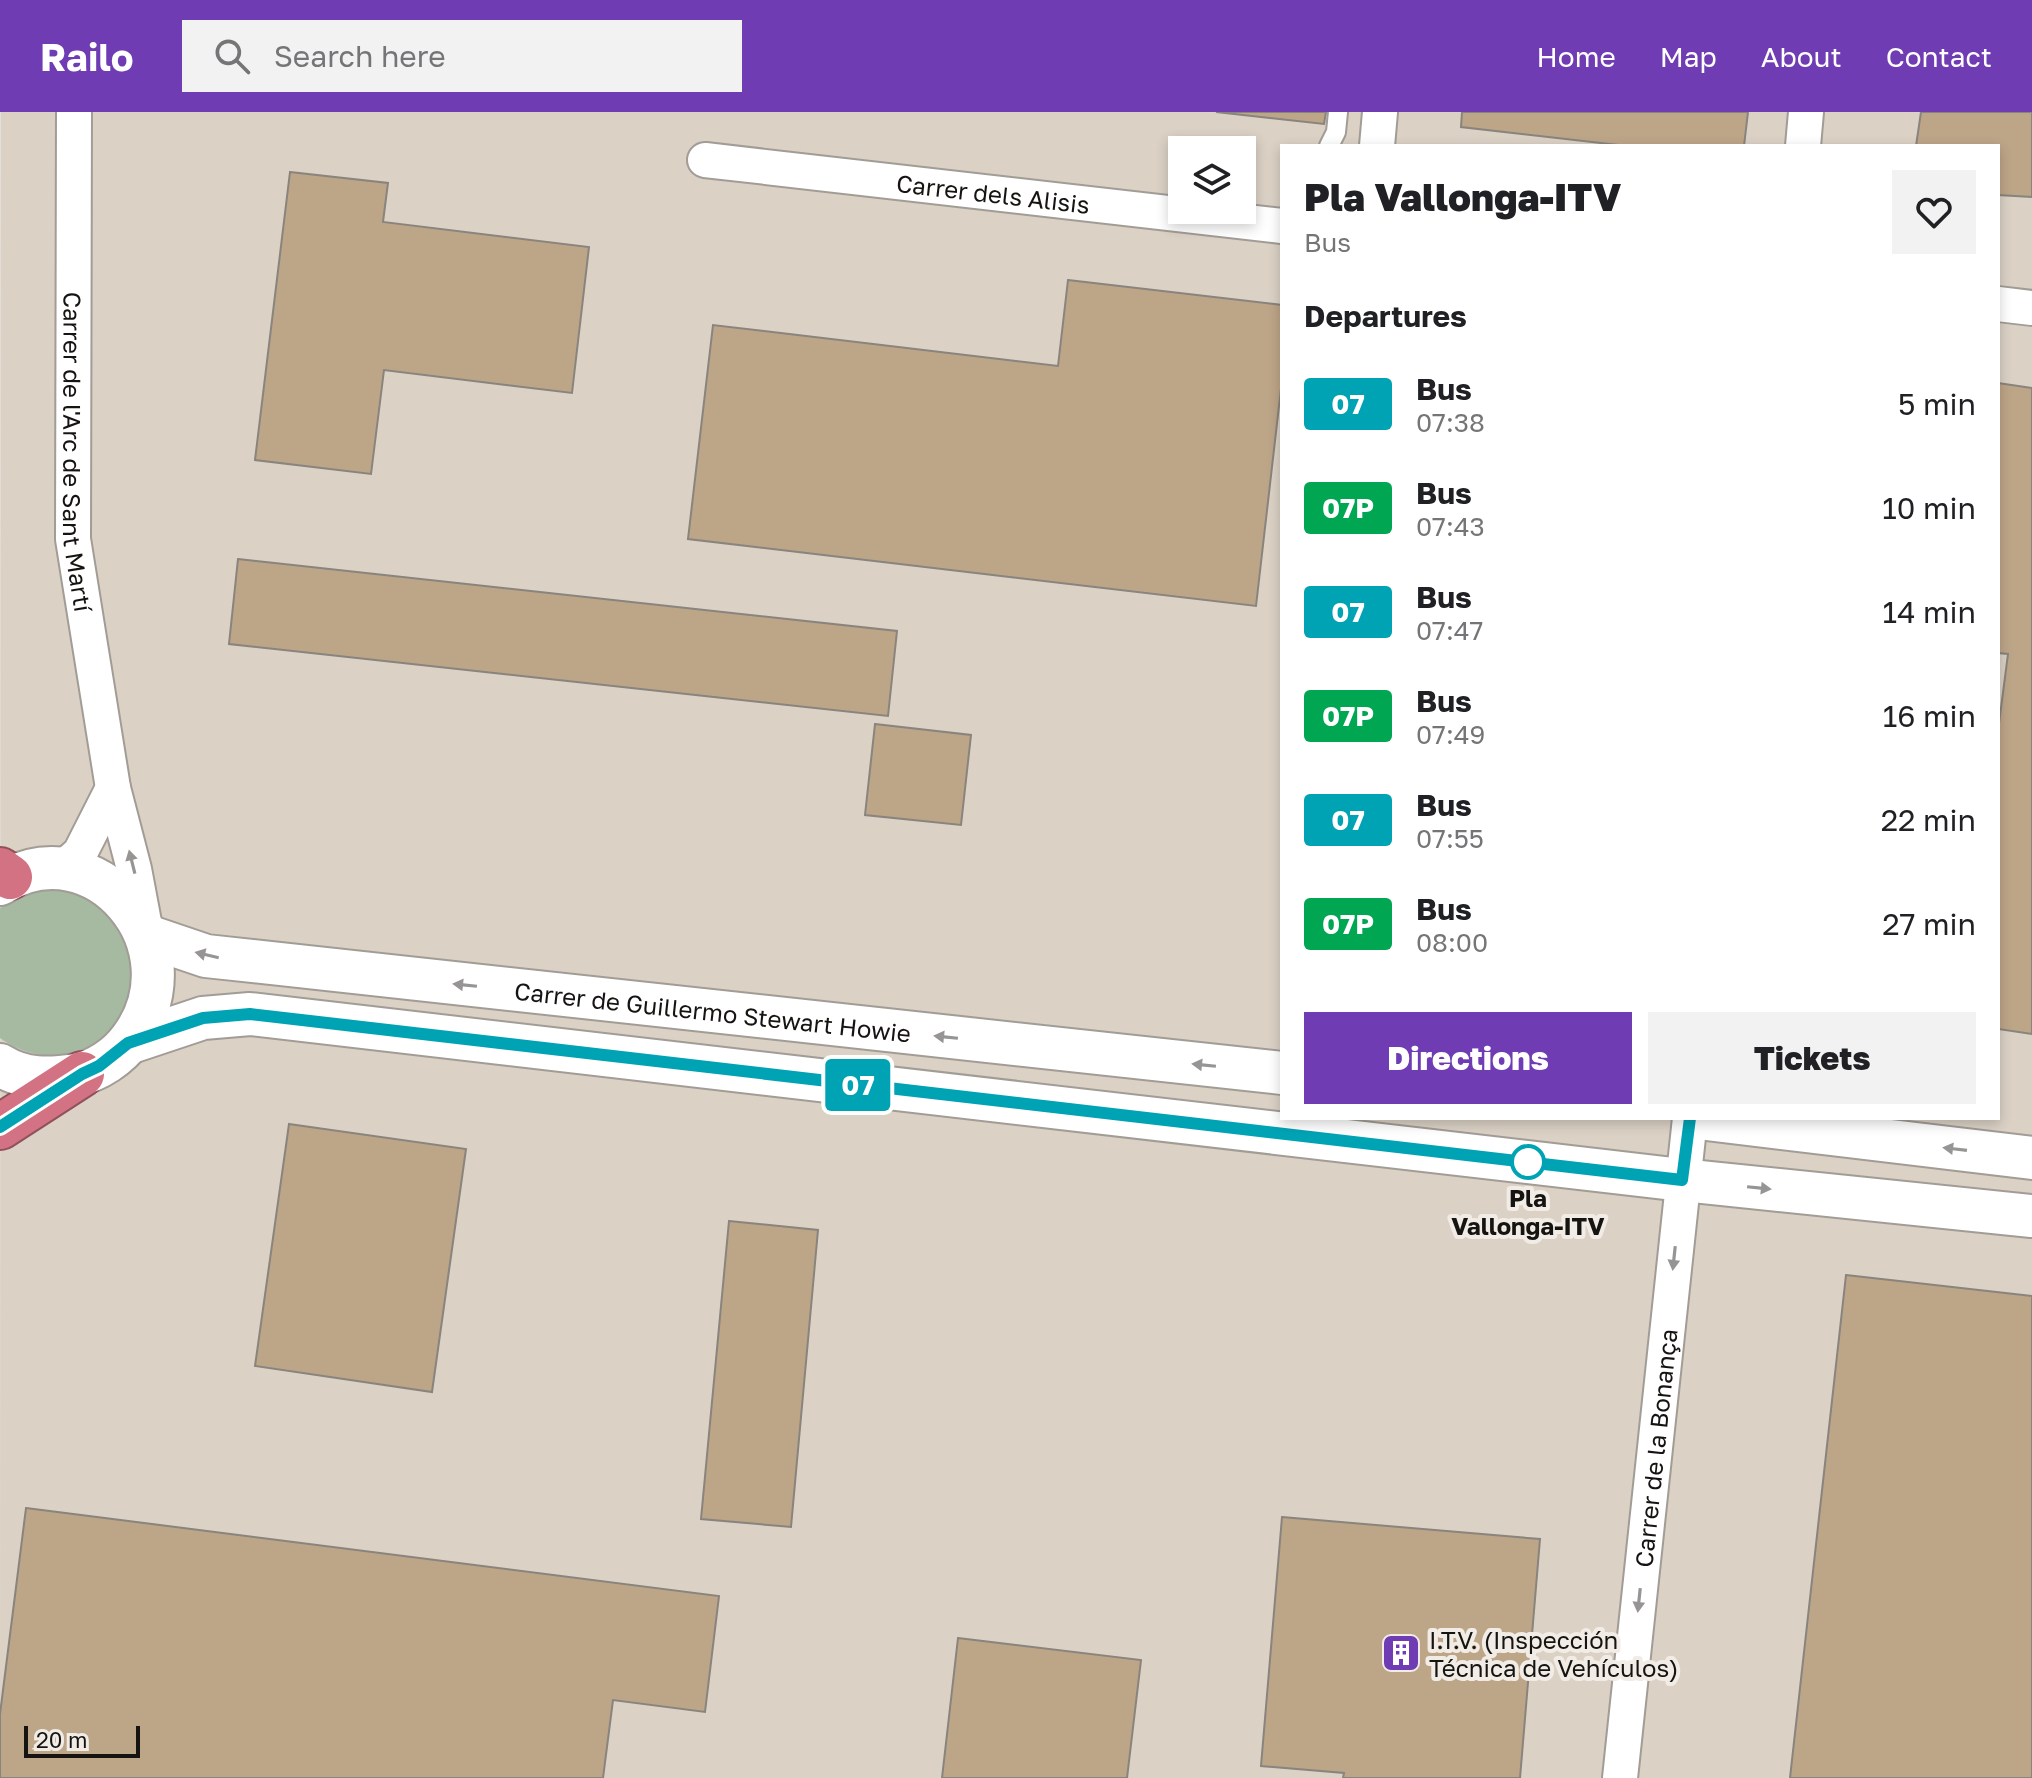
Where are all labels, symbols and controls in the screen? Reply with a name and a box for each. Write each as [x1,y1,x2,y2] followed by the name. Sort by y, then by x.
[182,20,742,92] search box
[40,34,134,79] text: Railo
[210,34,254,78] icon: search
[274,38,446,74] text: Search here
[1537,40,1616,73] text: Home
[1660,40,1717,73] text: Map
[1761,40,1842,73] text: About
[1886,40,1992,73] text: Contact
[1168,136,1256,224] map controls
[1168,136,1256,224] button: layers
[895,168,1091,218] street label: Carrer dels Alisis
[1892,170,1976,254] button: heart
[1304,174,1621,219] text: Pla Vallonga-ITV
[1304,227,1351,258] text: Bus
[58,292,99,615] street label: Carrer de l'Arc de Sant Martí
[1304,298,1467,334] text: Departures
[1416,371,1472,407] text: Bus
[1898,386,1976,422] text: 5 min
[1331,387,1365,420] text: 07
[1416,407,1485,438] text: 07:38
[1416,475,1472,511] text: Bus
[1882,490,1976,526] text: 10 min
[1322,491,1374,524] text: 07P
[1416,511,1485,542] text: 07:43
[1416,579,1472,615] text: Bus
[1883,594,1976,630] text: 14 min
[1331,595,1365,628] text: 07
[1416,615,1483,646] text: 07:47
[1416,683,1472,719] text: Bus
[1883,698,1976,734] text: 16 min
[1322,699,1374,732] text: 07P
[1416,719,1485,750] text: 07:49
[1416,787,1472,823] text: Bus
[1881,802,1976,838] text: 22 min
[1331,803,1365,836] text: 07
[1416,823,1484,854] text: 07:55
[125,849,138,874] one-way arrow
[1416,891,1472,927] text: Bus
[1882,906,1976,942] text: 27 min
[1322,907,1374,940] text: 07P
[1416,927,1488,958] text: 08:00
[194,948,219,961] one-way arrow
[513,975,912,1047] street label: Carrer de Guillermo Stewart Howie
[452,978,477,991] one-way arrow
[1304,1012,1632,1104] button: Directions
[1648,1012,1976,1104] button: Tickets
[933,1030,958,1043] one-way arrow
[1192,1058,1217,1071] one-way arrow
[822,1059,894,1111] line badge: 07
[841,1068,875,1101] text: 07
[1942,1142,1967,1155] one-way arrow
[1511,1145,1545,1179] marker: Pla Vallonga-ITV
[1747,1182,1772,1195] one-way arrow
[1451,1183,1605,1240] place label: Pla Vallonga-ITV
[1667,1246,1680,1271] one-way arrow
[1628,1327,1682,1569] street label: Carrer de la Bonança
[1632,1588,1645,1613] one-way arrow
[1429,1625,1678,1682] place label: I.T.V. (Inspección Técnica de Vehículos)
[1380,1632,1422,1674] building icon: I.T.V. (Inspección Técnica de Vehículos)
[24,1722,140,1758] scale bar
[36,1726,87,1753] text: 20 m

